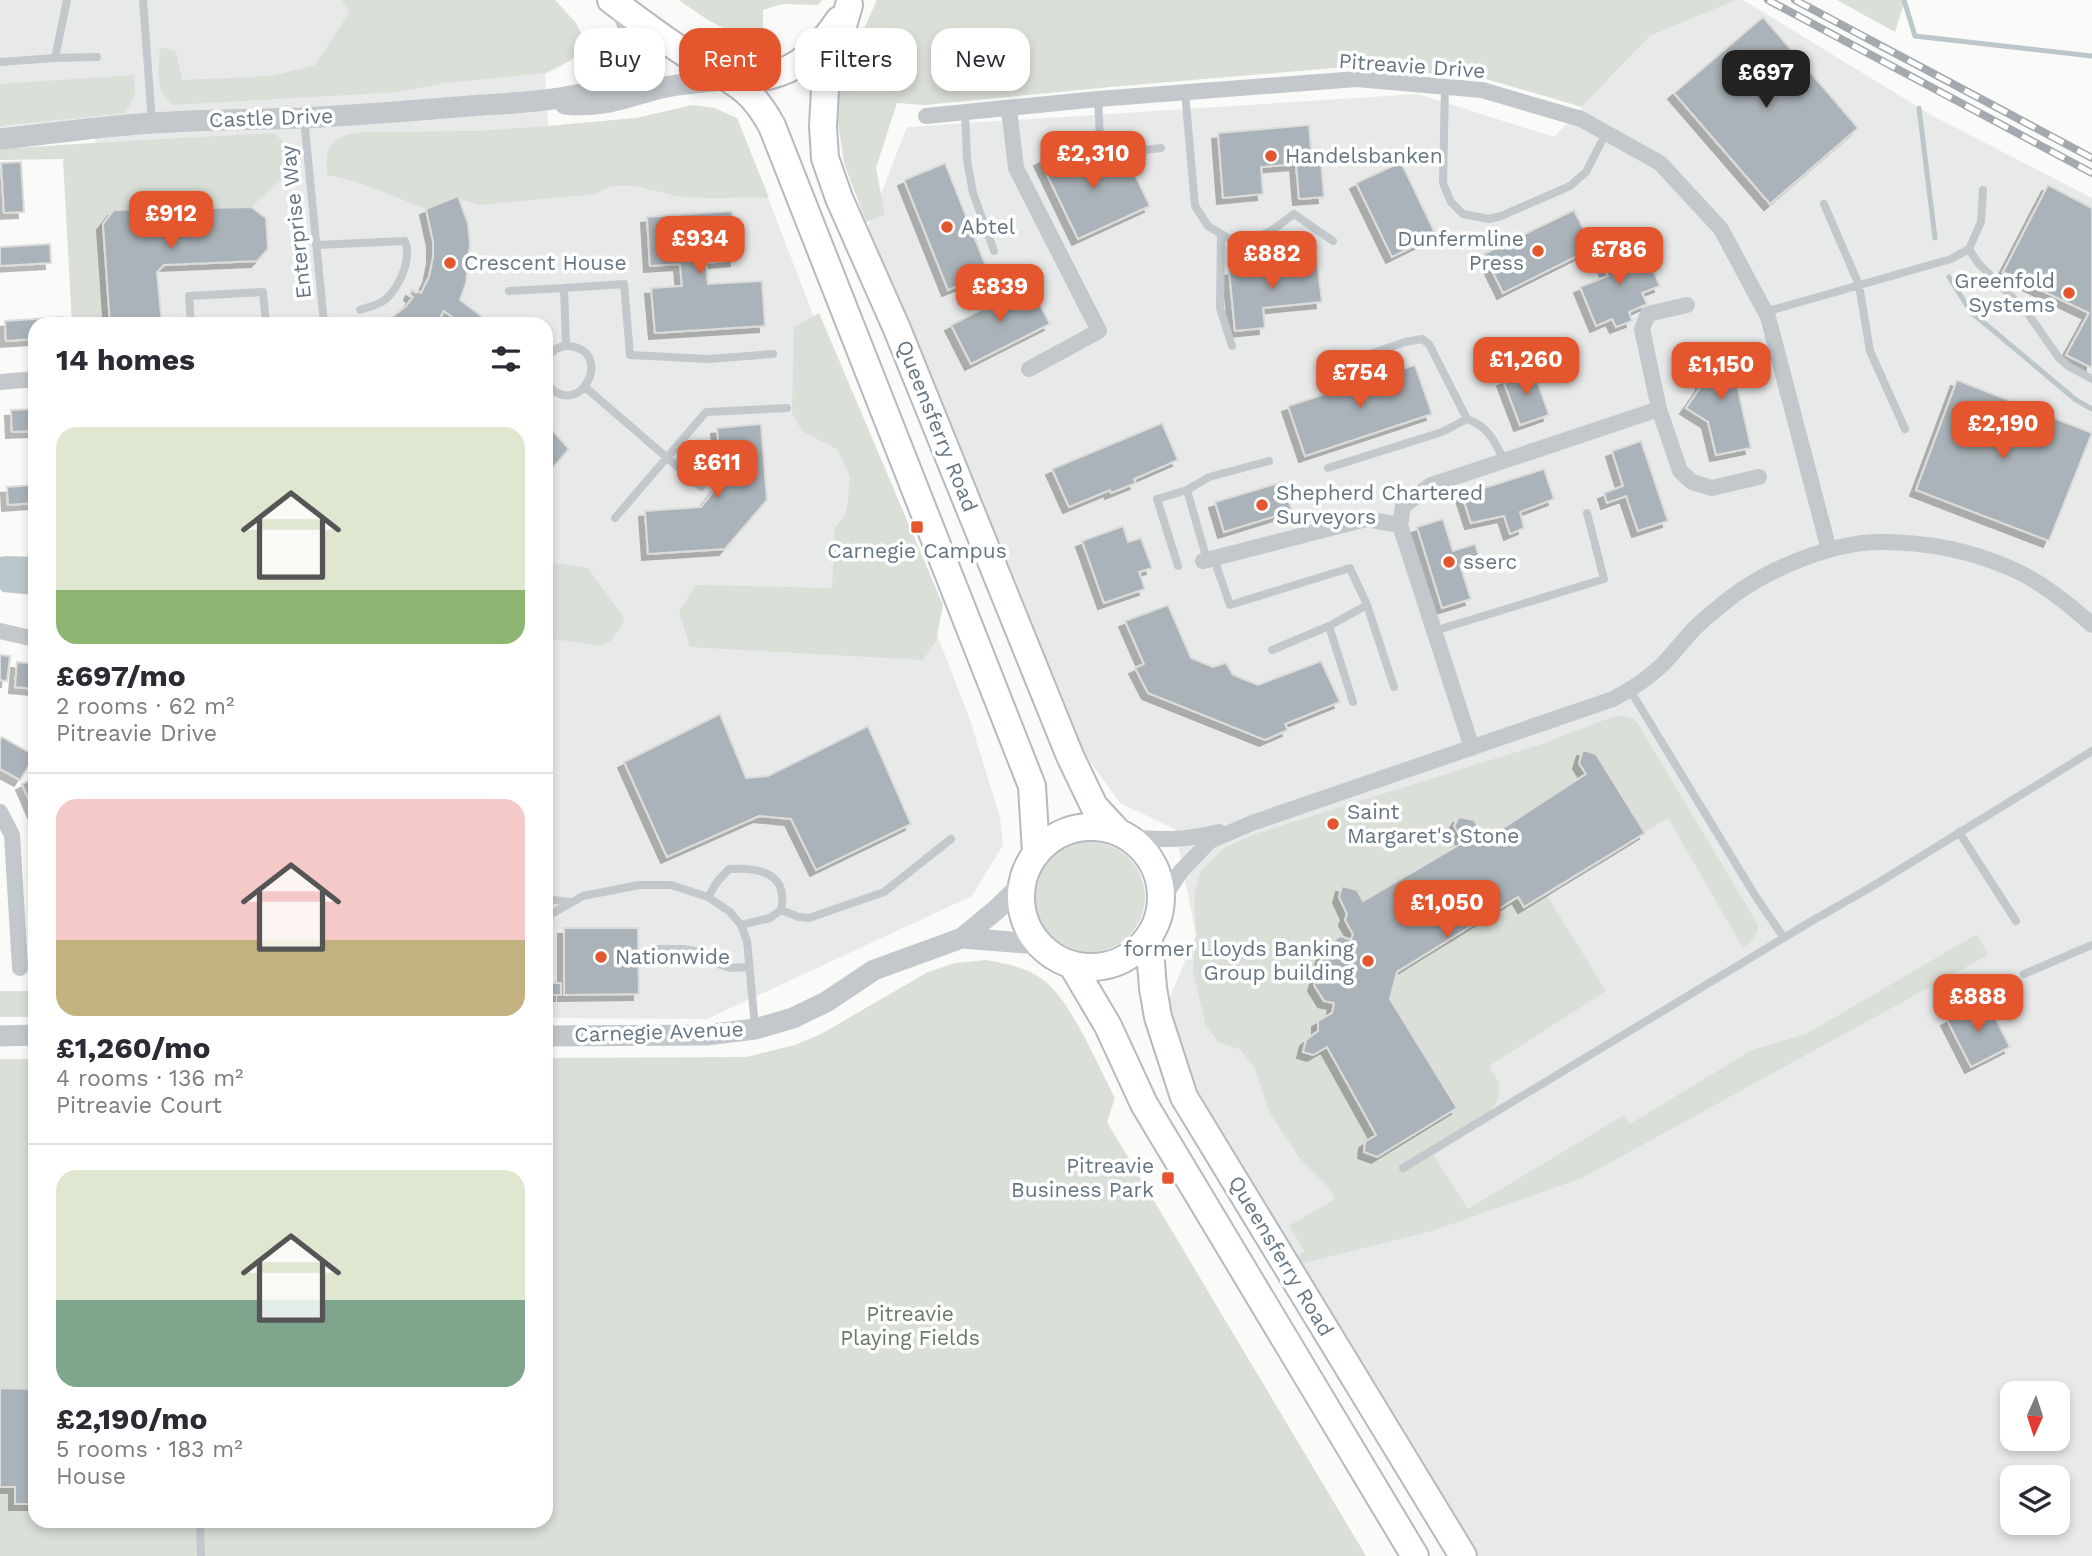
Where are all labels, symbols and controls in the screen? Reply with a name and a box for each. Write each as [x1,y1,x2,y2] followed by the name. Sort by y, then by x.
[574,28,665,91] chip: Buy
[679,28,781,91] chip: Rent
[795,28,917,91] chip: Filters
[931,28,1030,91] chip: New
[1338,48,1486,83] street label: Pitreavie Drive
[1725,50,1807,110] pin: £697
[1738,59,1794,86] text: £697
[209,103,333,132] street label: Castle Drive
[1036,132,1150,191] pin: £2,310
[1056,140,1130,167] text: £2,310
[1285,143,1443,168] place label: Handelsbanken
[275,144,316,300] street label: Enterprise Way
[1263,148,1279,164] marker: Handelsbanken
[130,191,212,251] pin: £912
[145,200,197,227] text: £912
[961,214,1016,239] place label: Abtel
[659,216,741,276] pin: £934
[939,219,955,235] marker: Abtel
[672,225,728,252] text: £934
[1397,226,1524,275] place label: Dunfermline Press
[1578,228,1660,287] pin: £786
[1231,232,1313,291] pin: £882
[1591,236,1647,263] text: £786
[1244,240,1300,267] text: £882
[1530,243,1546,259] marker: Dunfermline Press
[464,250,627,275] place label: Crescent House
[442,255,458,271] marker: Crescent House
[959,264,1041,324] pin: £839
[1954,268,2055,317] place label: Greenfold Systems
[972,273,1028,300] text: £839
[2061,285,2077,301] marker: Greenfold Systems
[892,336,983,515] street label: Queensferry Road
[1469,338,1583,397] pin: £1,260
[487,340,525,378] icon: filters
[56,342,195,377] text: 14 homes
[1664,342,1778,402] pin: £1,150
[1489,346,1563,373] text: £1,260
[1319,350,1401,410] pin: £754
[1688,351,1754,378] text: £1,150
[1332,359,1388,386] text: £754
[1946,402,2060,461] pin: £2,190
[1967,410,2039,437] text: £2,190
[676,440,758,500] pin: £611
[693,449,741,476] text: £611
[228,472,354,598] icon: home
[1276,480,1483,529] place label: Shepherd Chartered Surveyors
[1254,497,1270,513] marker: Shepherd Chartered Surveyors
[909,519,925,535] marker: Carnegie Campus
[827,538,1007,563] place label: Carnegie Campus
[1463,549,1517,574] place label: sserc
[1441,554,1457,570] marker: sserc
[56,658,186,693] text: £697/mo
[56,693,234,720] text: 2 rooms · 62 m²
[56,720,217,747] text: Pitreavie Drive
[1347,799,1519,848] place label: Saint Margaret's Stone
[1325,816,1341,832] marker: Saint Margaret's Stone
[228,844,354,970] icon: home
[1390,880,1504,940] pin: £1,050
[1410,889,1484,916] text: £1,050
[1124,936,1355,985] place label: former Lloyds Banking Group building
[615,944,730,969] place label: Nationwide
[593,949,609,965] marker: Nationwide
[1360,953,1376,969] marker: former Lloyds Banking Group building
[1937,974,2019,1034] pin: £888
[1949,983,2007,1010] text: £888
[574,1016,744,1047] street label: Carnegie Avenue
[56,1030,210,1065] text: £1,260/mo
[56,1065,244,1092] text: 4 rooms · 136 m²
[56,1092,222,1119] text: Pitreavie Court
[1011,1153,1154,1202] place label: Pitreavie Business Park
[1160,1170,1176,1186] marker: Pitreavie Business Park
[1224,1171,1339,1341] street label: Queensferry Road
[228,1215,354,1341] icon: home
[840,1301,980,1350] park label: Pitreavie Playing Fields
[2000,1381,2070,1451] north arrow
[2000,1381,2070,1535] map controls
[56,1401,207,1436] text: £2,190/mo
[56,1436,243,1463] text: 5 rooms · 183 m²
[56,1463,126,1490] text: House
[2000,1465,2070,1535] button: layers

